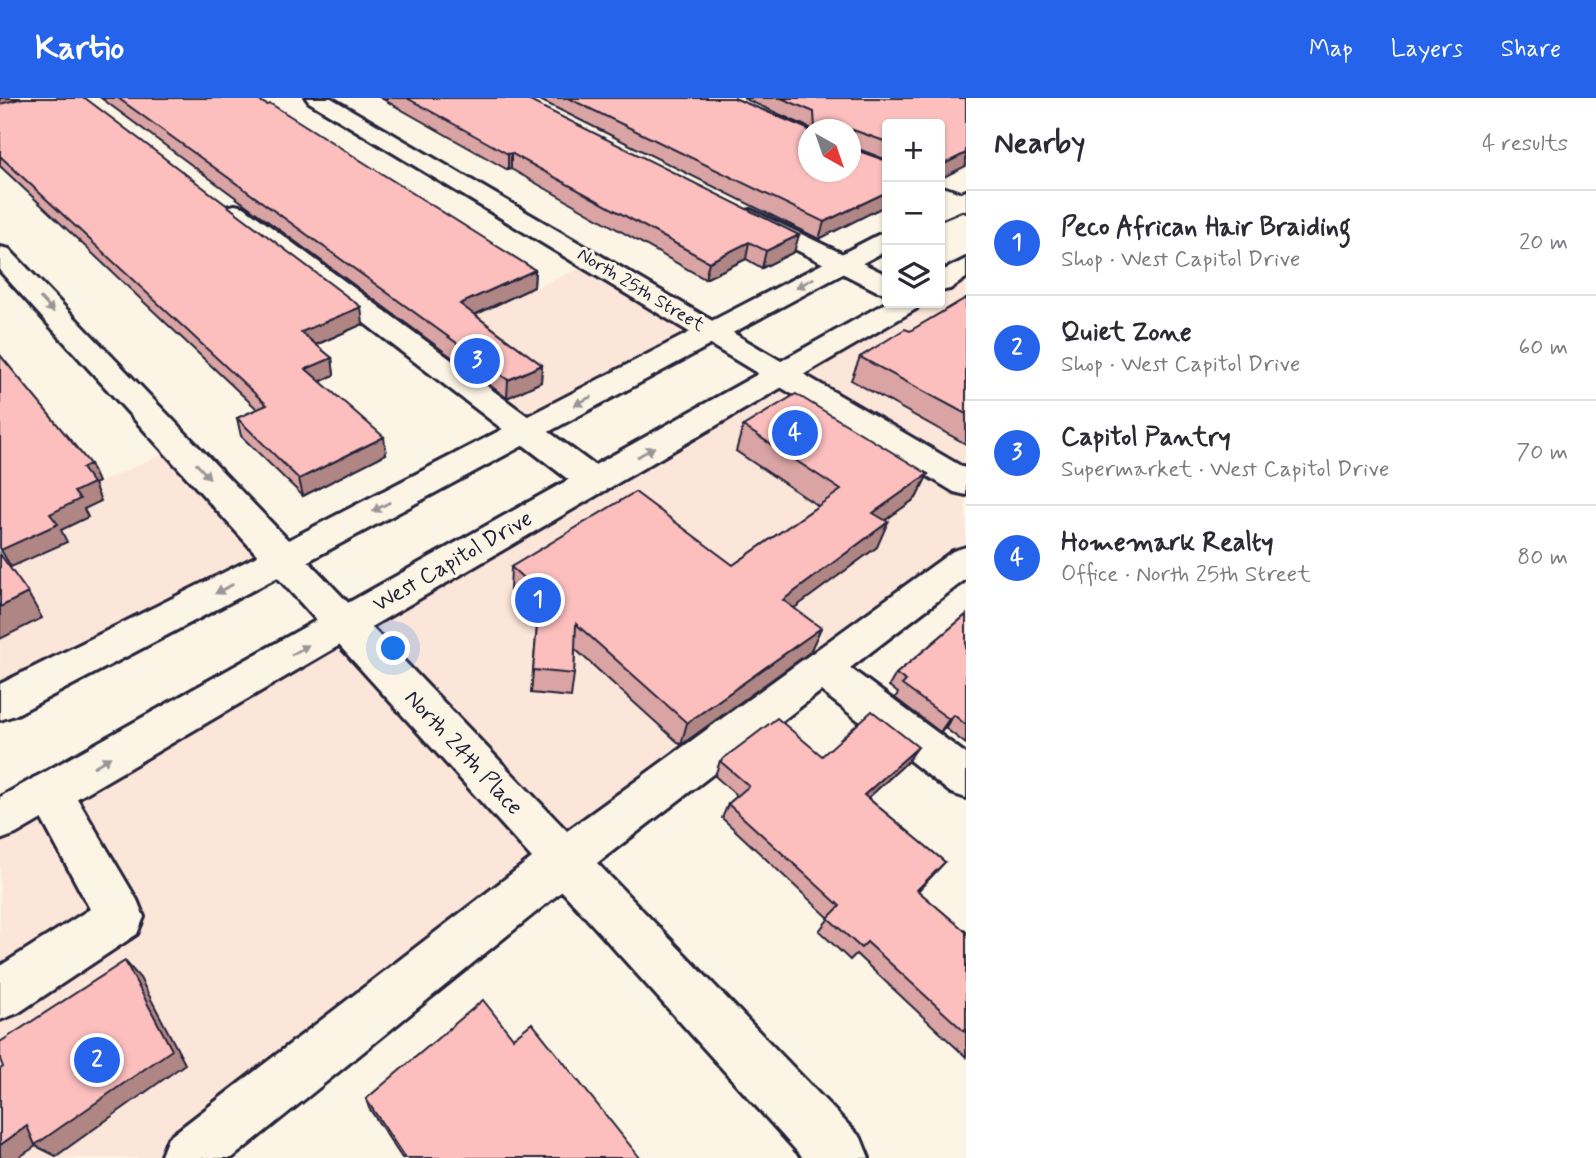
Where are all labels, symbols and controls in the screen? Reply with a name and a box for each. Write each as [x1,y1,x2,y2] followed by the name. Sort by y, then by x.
[35,27,124,71] text: Kartio
[1309,34,1353,65] text: Map
[1391,34,1463,65] text: Layers
[1501,34,1561,65] text: Share
[798,119,861,182] north arrow
[882,119,945,308] map controls
[882,119,945,182] button: +
[994,124,1085,163] text: Nearby
[1482,129,1568,159] text: 4 results
[882,182,945,245] button: −
[1061,211,1351,245] text: Peco African Hair Braiding
[1012,228,1022,258] text: 1
[1519,228,1568,258] text: 20 m
[573,242,709,338] street label: North 25th Street
[882,245,945,308] button: layers
[1061,245,1300,275] text: Shop · West Capitol Drive
[795,277,815,289] one-way arrow
[38,296,54,313] one-way arrow
[1061,316,1192,350] text: Quiet Zone
[1011,333,1023,363] text: 2
[1519,333,1568,363] text: 60 m
[454,335,500,387] pin: 3
[1061,350,1300,380] text: Shop · West Capitol Drive
[573,395,592,407] one-way arrow
[772,407,818,459] pin: 4
[1061,421,1231,455] text: Capitol Pantry
[1012,438,1022,468] text: 3
[1516,438,1568,468] text: 70 m
[637,446,656,458] one-way arrow
[1061,455,1389,485] text: Supermarket · West Capitol Drive
[194,462,211,479] one-way arrow
[371,501,391,512] one-way arrow
[368,504,538,620] street label: West Capitol Drive
[1061,526,1274,560] text: Homemark Realty
[1010,543,1024,573] text: 4
[1517,543,1568,573] text: 80 m
[1061,560,1311,590] text: Office · North 25th Street
[515,574,561,626] pin: 1
[213,582,233,594] one-way arrow
[376,631,410,665] your location
[290,644,309,656] one-way arrow
[397,684,529,822] street label: North 24th Place
[92,756,112,768] one-way arrow
[74,1034,120,1086] pin: 2

